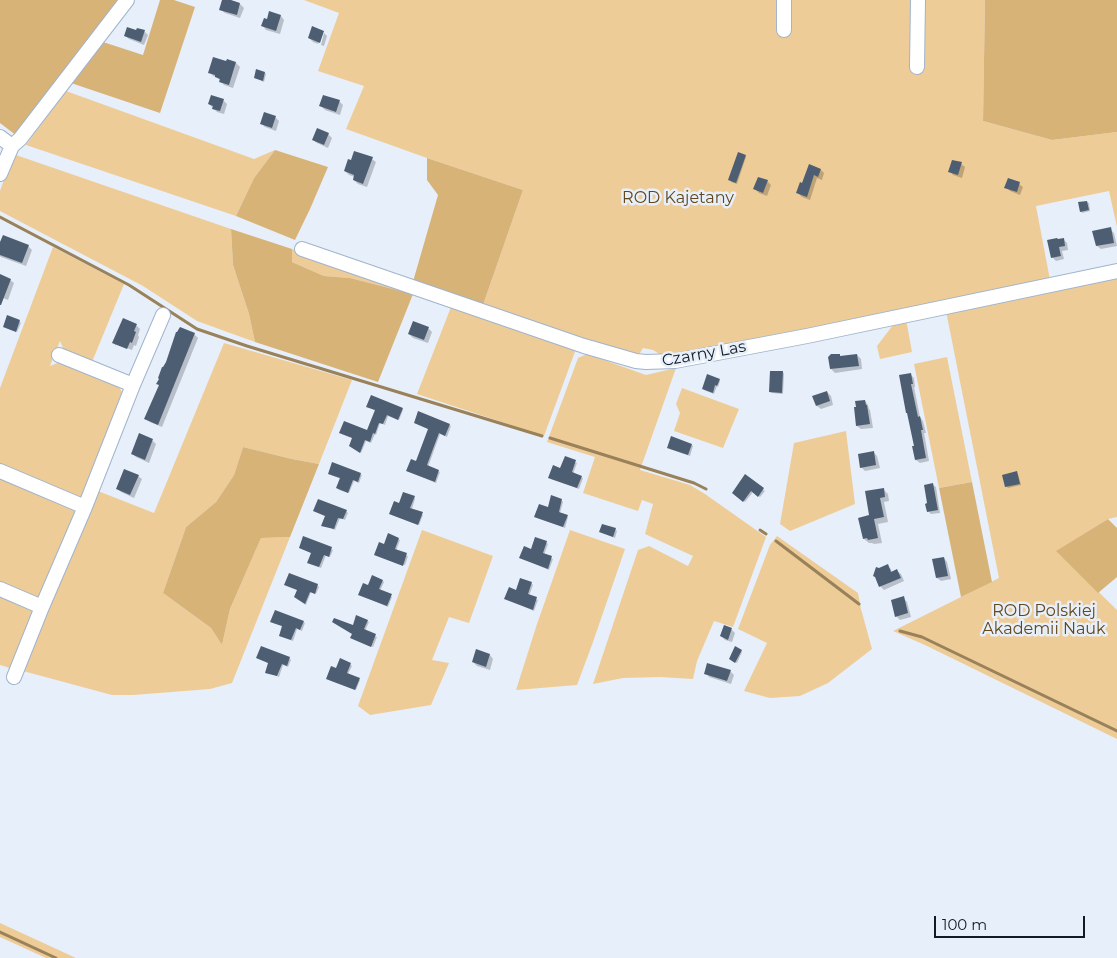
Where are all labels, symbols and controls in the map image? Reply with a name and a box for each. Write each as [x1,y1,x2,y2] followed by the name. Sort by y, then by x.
[622,188,734,208] park label: ROD Kajetany
[660,337,748,371] street label: Czarny Las
[982,601,1106,639] park label: ROD Polskiej Akademii Nauk
[937,906,1088,938] scale bar
[942,915,987,934] text: 100 m

